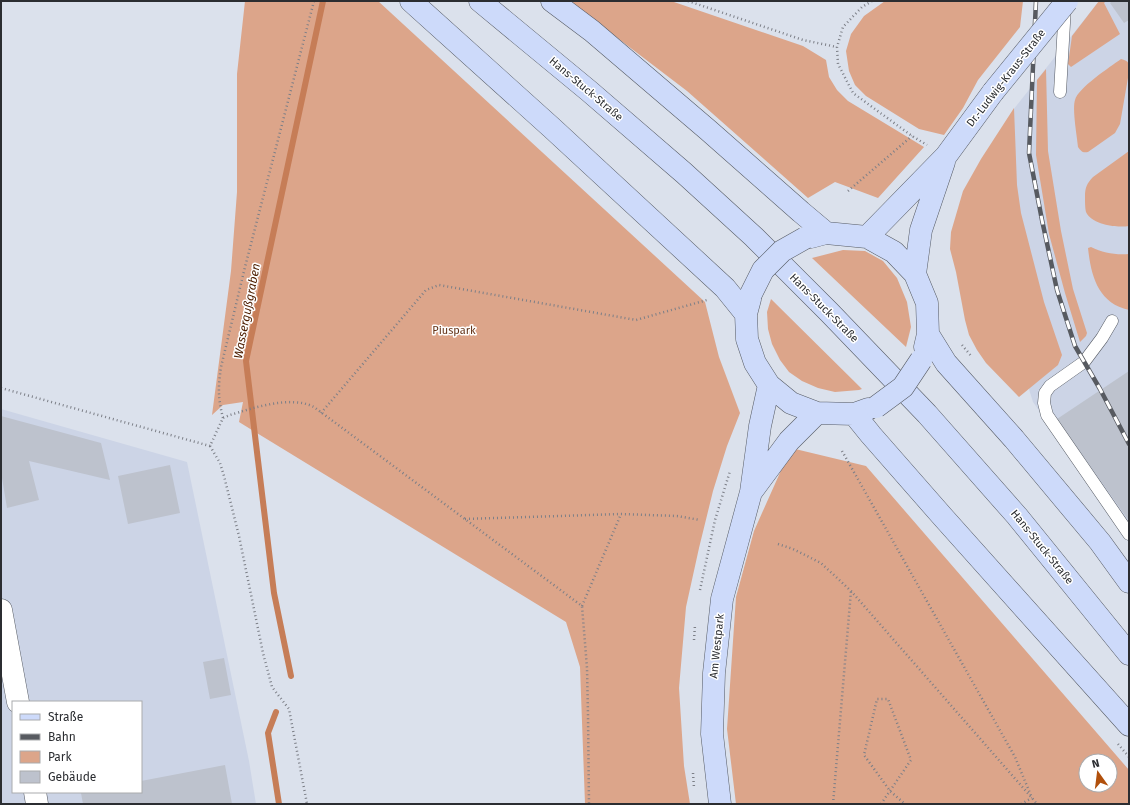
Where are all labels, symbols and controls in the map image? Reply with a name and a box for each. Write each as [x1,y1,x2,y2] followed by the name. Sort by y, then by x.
[964,27,1048,129] street label: Dr.-Ludwig-Kraus-Straße
[547,54,625,124] street label: Hans-Stuck-Straße
[231,262,263,360] water label: Wassergußgraben
[787,271,861,345] street label: Hans-Stuck-Straße
[432,324,476,337] park label: Piuspark
[1008,507,1076,587] street label: Hans-Stuck-Straße
[707,613,727,679] street label: Am Westpark
[12,701,142,793] legend
[48,710,83,724] text: Straße
[48,730,76,744] text: Bahn
[48,750,72,764] text: Park
[1078,753,1118,793] north arrow
[1091,757,1101,771] text: N
[48,770,96,784] text: Gebäude

